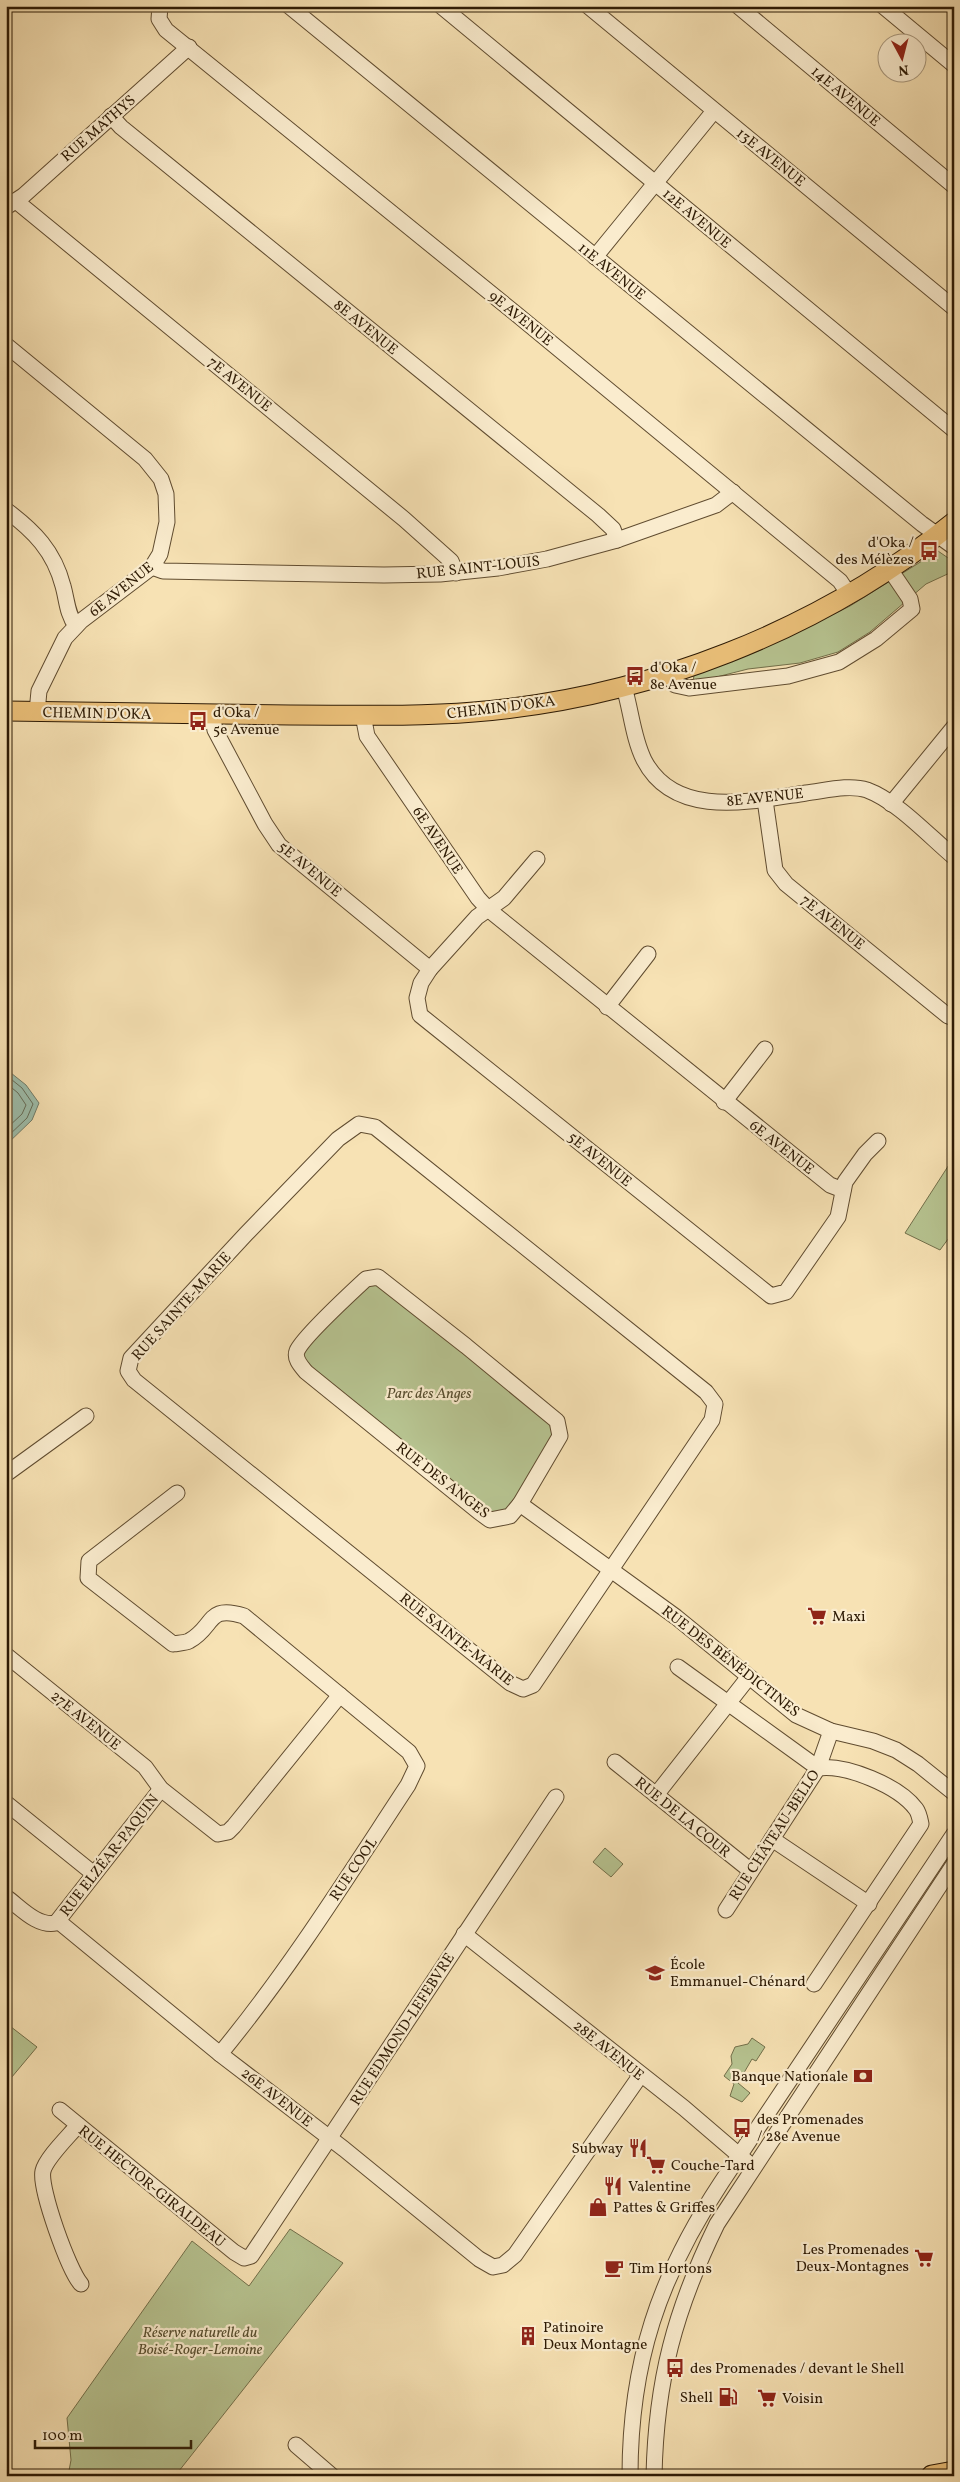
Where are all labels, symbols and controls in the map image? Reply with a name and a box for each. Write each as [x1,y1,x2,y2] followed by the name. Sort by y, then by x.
[878,32,928,82] north arrow
[897,59,910,79] text: N
[806,62,884,132] street label: 14E AVENUE
[57,91,141,168] street label: RUE MATHYS
[731,124,809,193] street label: 13E AVENUE
[657,184,735,254] street label: 12E AVENUE
[573,238,649,306] street label: 11E AVENUE
[483,287,557,352] street label: 9E AVENUE
[328,296,402,361] street label: 8E AVENUE
[202,353,276,418] street label: 7E AVENUE
[836,533,915,571] place label: d'Oka / des Mélèzes
[918,540,940,562] bus stop icon: d'Oka / des Mélèzes
[415,552,541,585] street label: RUE SAINT-LOUIS
[85,558,159,623] street label: 6E AVENUE
[650,658,717,696] place label: d'Oka / 8e Avenue
[624,665,646,687] bus stop icon: d'Oka / 8e Avenue
[446,691,557,726] street label: CHEMIN D'OKA
[42,703,152,726] street label: CHEMIN D'OKA
[213,703,279,741] place label: d'Oka / 5e Avenue
[187,710,209,732] bus stop icon: d'Oka / 5e Avenue
[726,784,805,813] street label: 8E AVENUE
[406,803,467,879] street label: 6E AVENUE
[273,837,345,903] street label: 5E AVENUE
[795,891,869,956] street label: 7E AVENUE
[744,1116,818,1180] street label: 6E AVENUE
[562,1128,636,1193] street label: 5E AVENUE
[128,1248,237,1366] street label: RUE SAINTE-MARIE
[386,1384,472,1405] park label: Parc des Anges
[391,1438,493,1524] street label: RUE DES ANGES
[395,1589,518,1691] street label: RUE SAINTE-MARIE
[657,1601,804,1723] street label: RUE DES BÉNÉDICTINES
[806,1605,828,1627] supermarket icon: Maxi
[832,1607,866,1628] place label: Maxi
[45,1686,125,1756] street label: 27E AVENUE
[725,1766,826,1905] street label: RUE CHÂTEAU-BELLO
[630,1773,735,1864] street label: RUE DE LA COUR
[56,1790,165,1921] street label: RUE ELZÉAR-PAQUIN
[325,1834,383,1906] street label: RUE COOL
[346,1949,461,2110] street label: RUE EDMOND-LEFEBVRE
[670,1955,806,1993] place label: École Emmanuel-Chénard
[644,1962,666,1984] school or university icon: École Emmanuel-Chénard
[568,2016,648,2086] street label: 28E AVENUE
[236,2064,316,2133] street label: 26E AVENUE
[852,2065,874,2087] bank icon: Banque Nationale
[731,2067,848,2088] place label: Banque Nationale
[757,2110,864,2148] place label: des Promenades / 28e Avenue
[731,2117,753,2139] bus stop icon: des Promenades / 28e Avenue
[73,2121,229,2253] street label: RUE HECTOR-GIRALDEAU
[627,2137,649,2159] restaurant icon: Subway
[571,2139,623,2160] place label: Subway
[645,2154,667,2176] supermarket icon: Couche-Tard
[671,2156,755,2177] place label: Couche-Tard
[602,2175,624,2197] restaurant icon: Valentine
[628,2177,691,2198] place label: Valentine
[587,2196,609,2218] shop icon: Pattes & Griffes
[613,2198,715,2219] place label: Pattes & Griffes
[796,2240,909,2278] place label: Les Promenades Deux-Montagnes
[913,2247,935,2269] supermarket icon: Les Promenades Deux-Montagnes
[603,2257,625,2279] cafe icon: Tim Hortons
[629,2259,712,2280] place label: Tim Hortons
[543,2318,647,2356] place label: Patinoire Deux Montagne
[138,2323,263,2361] park label: Réserve naturelle du Boisé-Roger-Lemoine
[517,2325,539,2347] building icon: Patinoire Deux Montagne
[664,2357,686,2379] bus stop icon: des Promenades / devant le Shell
[690,2359,904,2380] place label: des Promenades / devant le Shell
[717,2386,739,2408] fuel station icon: Shell
[756,2387,778,2409] supermarket icon: Voisin
[680,2388,713,2409] place label: Shell
[782,2389,823,2410] place label: Voisin
[35,2417,191,2449] scale bar
[42,2426,82,2447] text: 100 m

